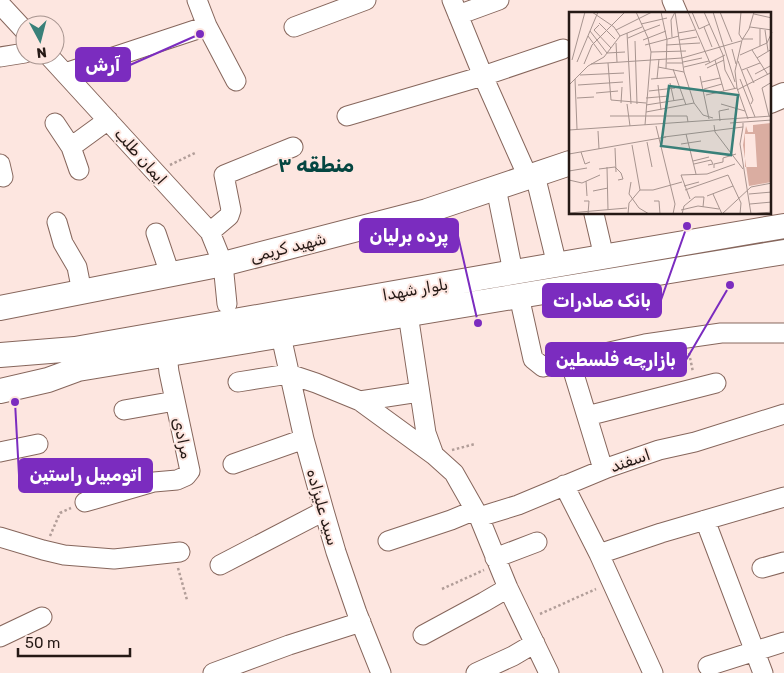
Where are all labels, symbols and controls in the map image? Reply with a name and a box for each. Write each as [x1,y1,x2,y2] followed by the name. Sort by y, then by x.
[569,12,772,215] inset map
[15,15,65,65] north arrow
[35,43,48,61] text: N
[76,48,130,81] callout: آرش
[86,54,121,76] text: آرش
[110,124,171,188] street label: ایمان طلب
[278,152,354,177] district label: منطقه ۳
[360,219,458,252] callout: پرده برلیان
[370,225,448,248] text: پرده برلیان
[248,229,328,267] street label: شهید کریمی
[381,274,450,306] street label: بلوار شهدا
[543,284,661,317] callout: بانک صادرات
[553,290,651,312] text: بانک صادرات
[546,343,686,376] callout: بازارچه فلسطین
[556,349,676,371] text: بازارچه فلسطین
[168,416,196,461] street label: مرادی
[608,445,653,476] street label: اسفند
[19,459,152,492] callout: اتومبیل راستین
[30,464,142,486] text: اتومبیل راستین
[302,467,342,548] street label: سید علیزاده
[18,626,130,658] scale bar
[25,634,60,652] text: 50 m

